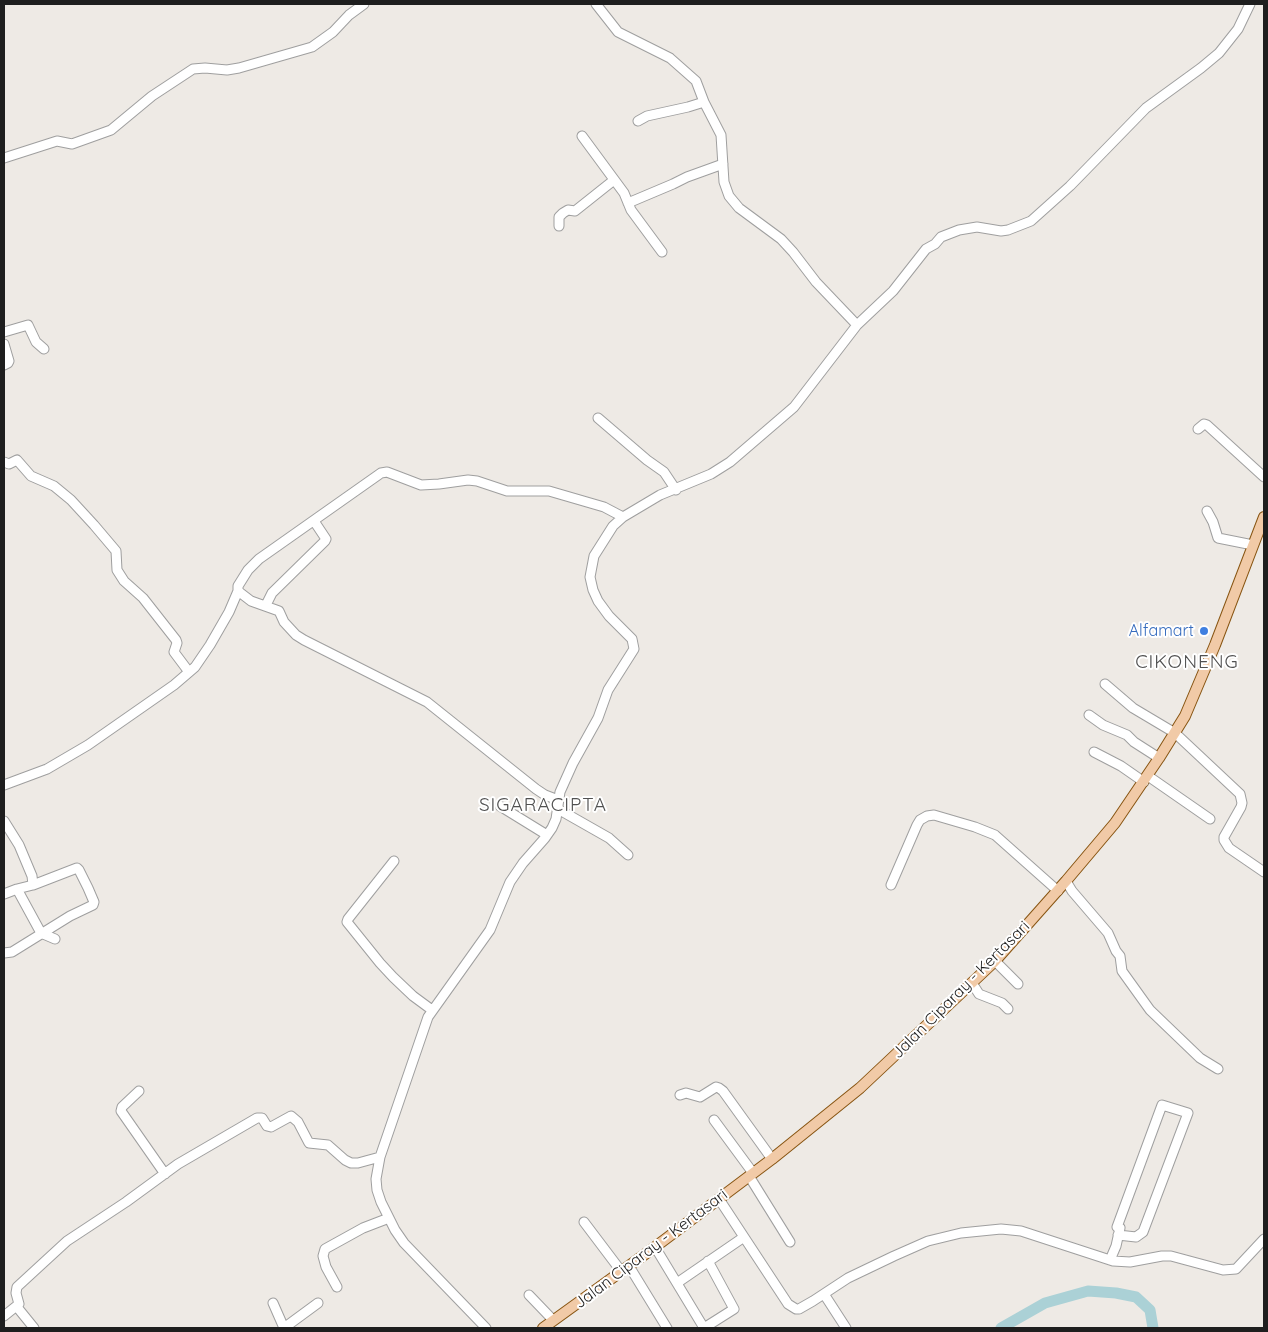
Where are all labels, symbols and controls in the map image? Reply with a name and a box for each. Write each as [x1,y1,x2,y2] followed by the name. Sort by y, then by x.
[1129,621,1194,641] place label: Alfamart
[1198,625,1210,637] marker: Alfamart
[1134,651,1240,673] district label: CIKONENG
[478,794,608,816] district label: SIGARACIPTA
[888,917,1034,1063] street label: Jalan Ciparay - Kertasari
[571,1185,731,1313] street label: Jalan Ciparay - Kertasari

